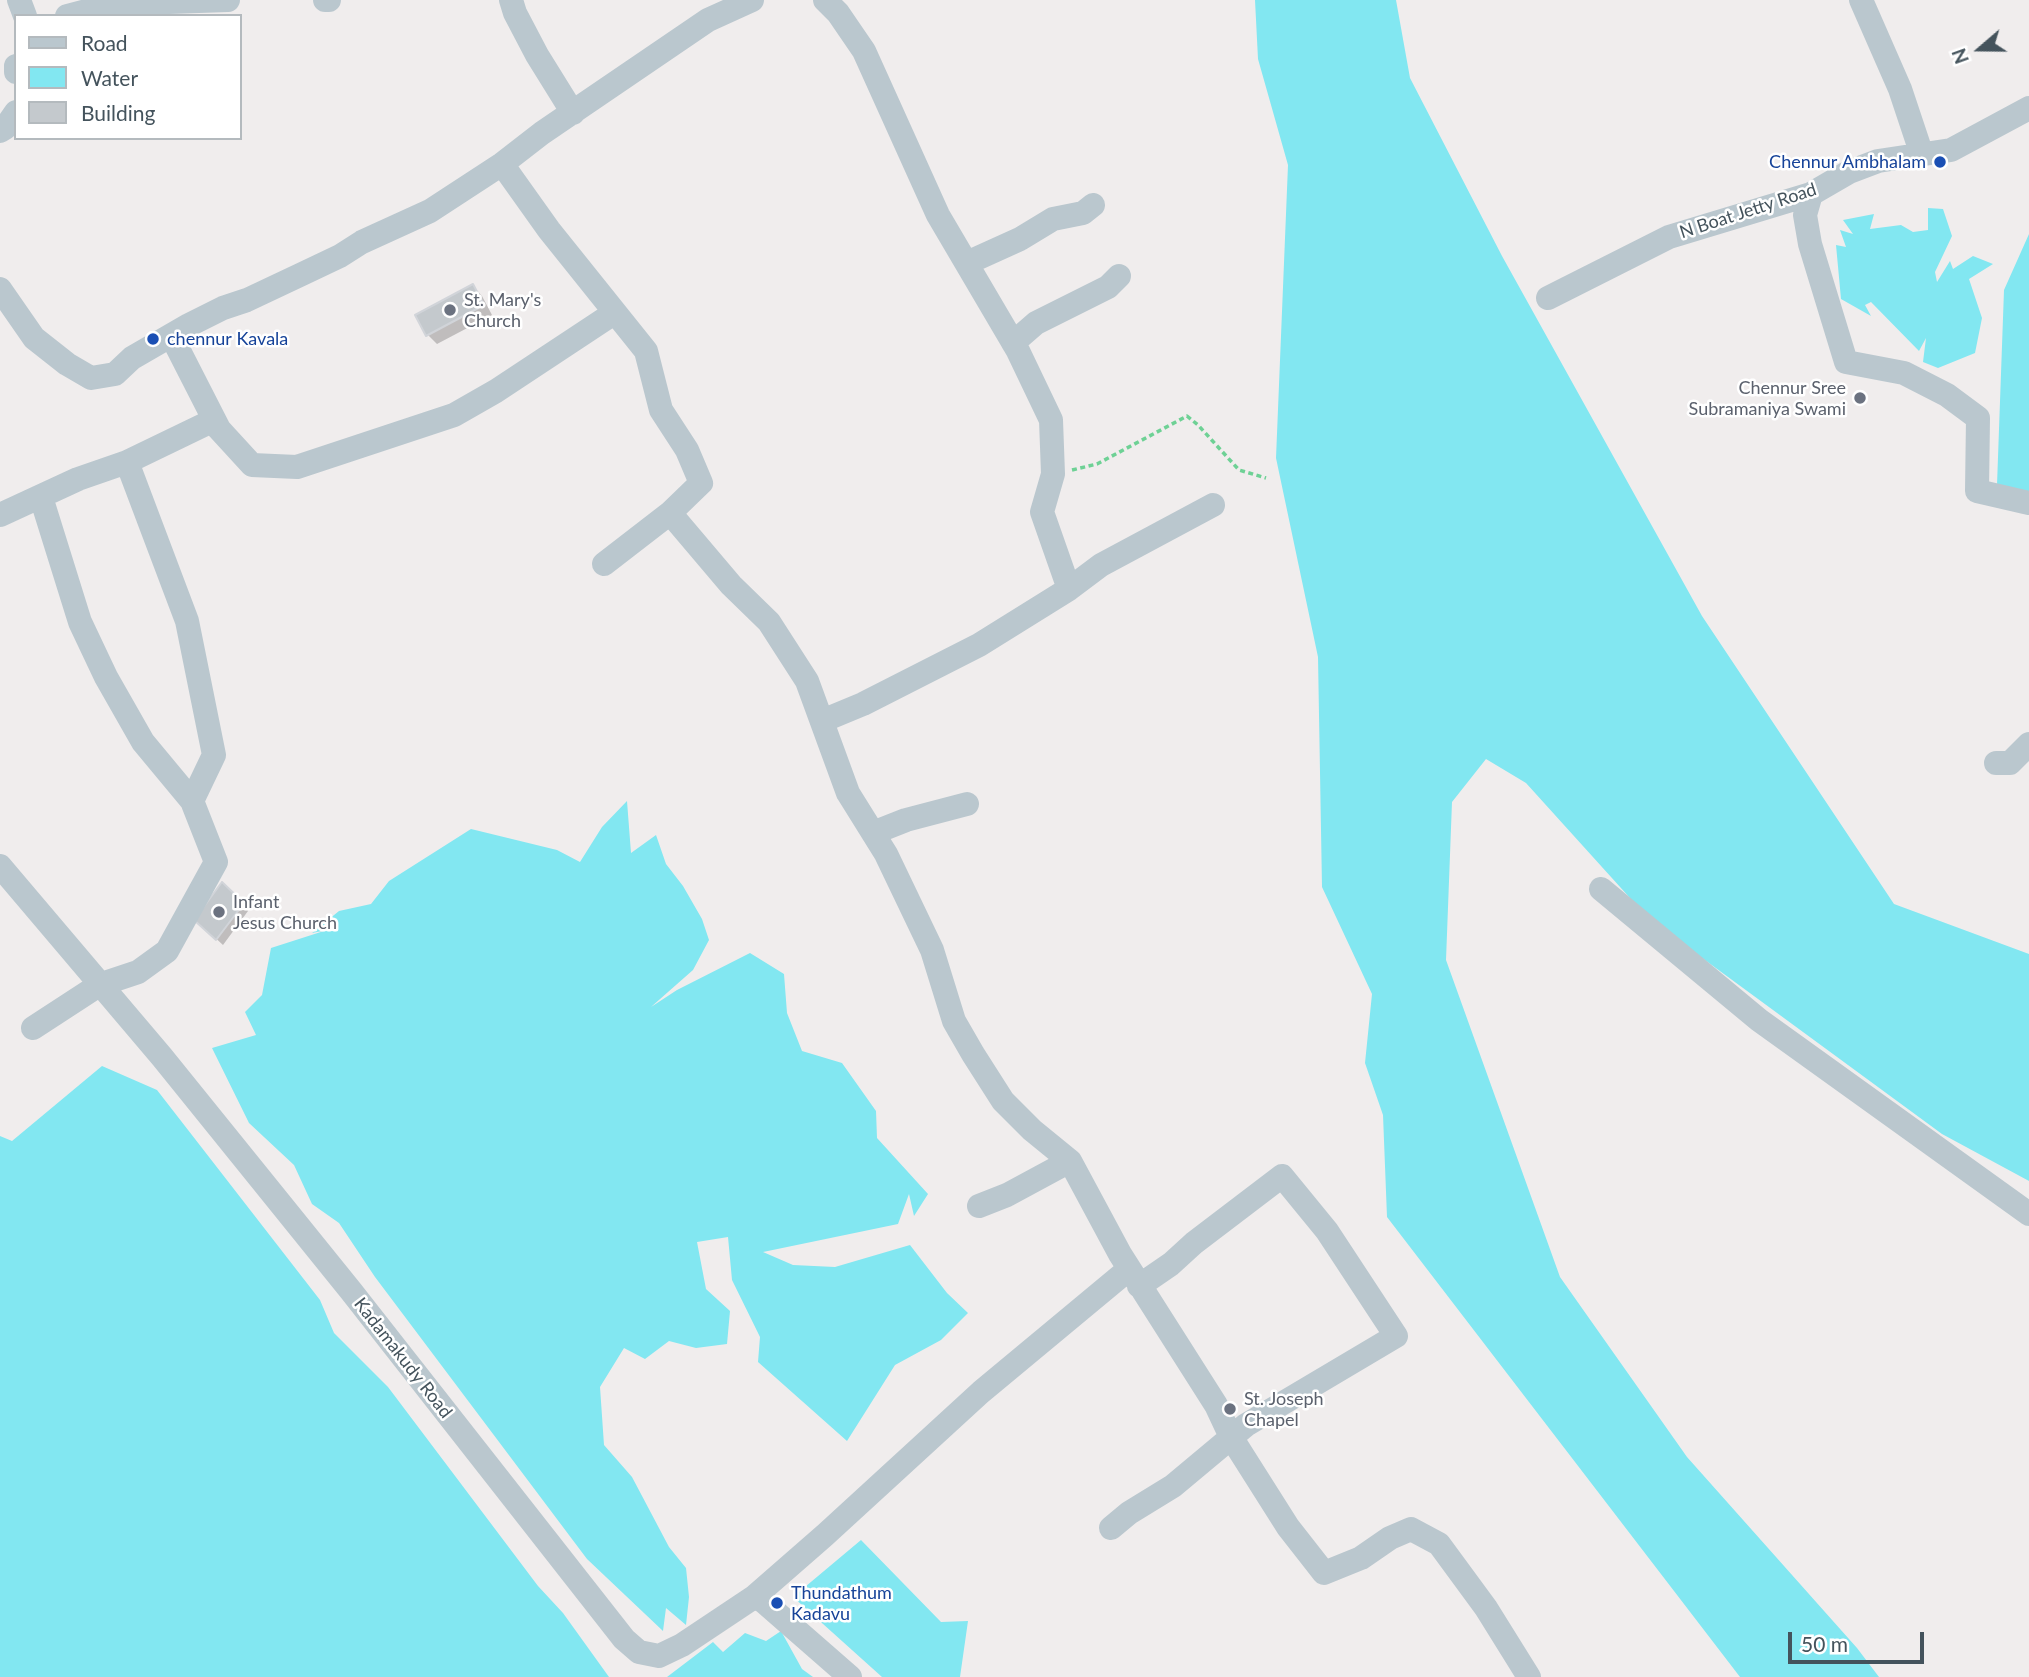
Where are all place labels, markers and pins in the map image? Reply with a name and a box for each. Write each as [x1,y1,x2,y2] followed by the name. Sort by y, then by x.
[1769,151,1926,173] place label: Chennur Ambhalam
[1932,154,1948,170] marker: Chennur Ambhalam
[464,289,541,332] place label: St. Mary's Church
[442,302,458,318] marker: St. Mary's Church
[167,328,288,350] place label: chennur Kavala
[145,331,161,347] marker: chennur Kavala
[1689,377,1846,420] place label: Chennur Sree Subramaniya Swami
[1852,390,1868,406] marker: Chennur Sree Subramaniya Swami
[233,891,337,934] place label: Infant Jesus Church
[211,904,227,920] marker: Infant Jesus Church
[1244,1388,1324,1430] place label: St. Joseph Chapel
[1222,1401,1238,1417] marker: St. Joseph Chapel
[791,1582,892,1624] place label: Thundathum Kadavu
[769,1595,785,1611] marker: Thundathum Kadavu

